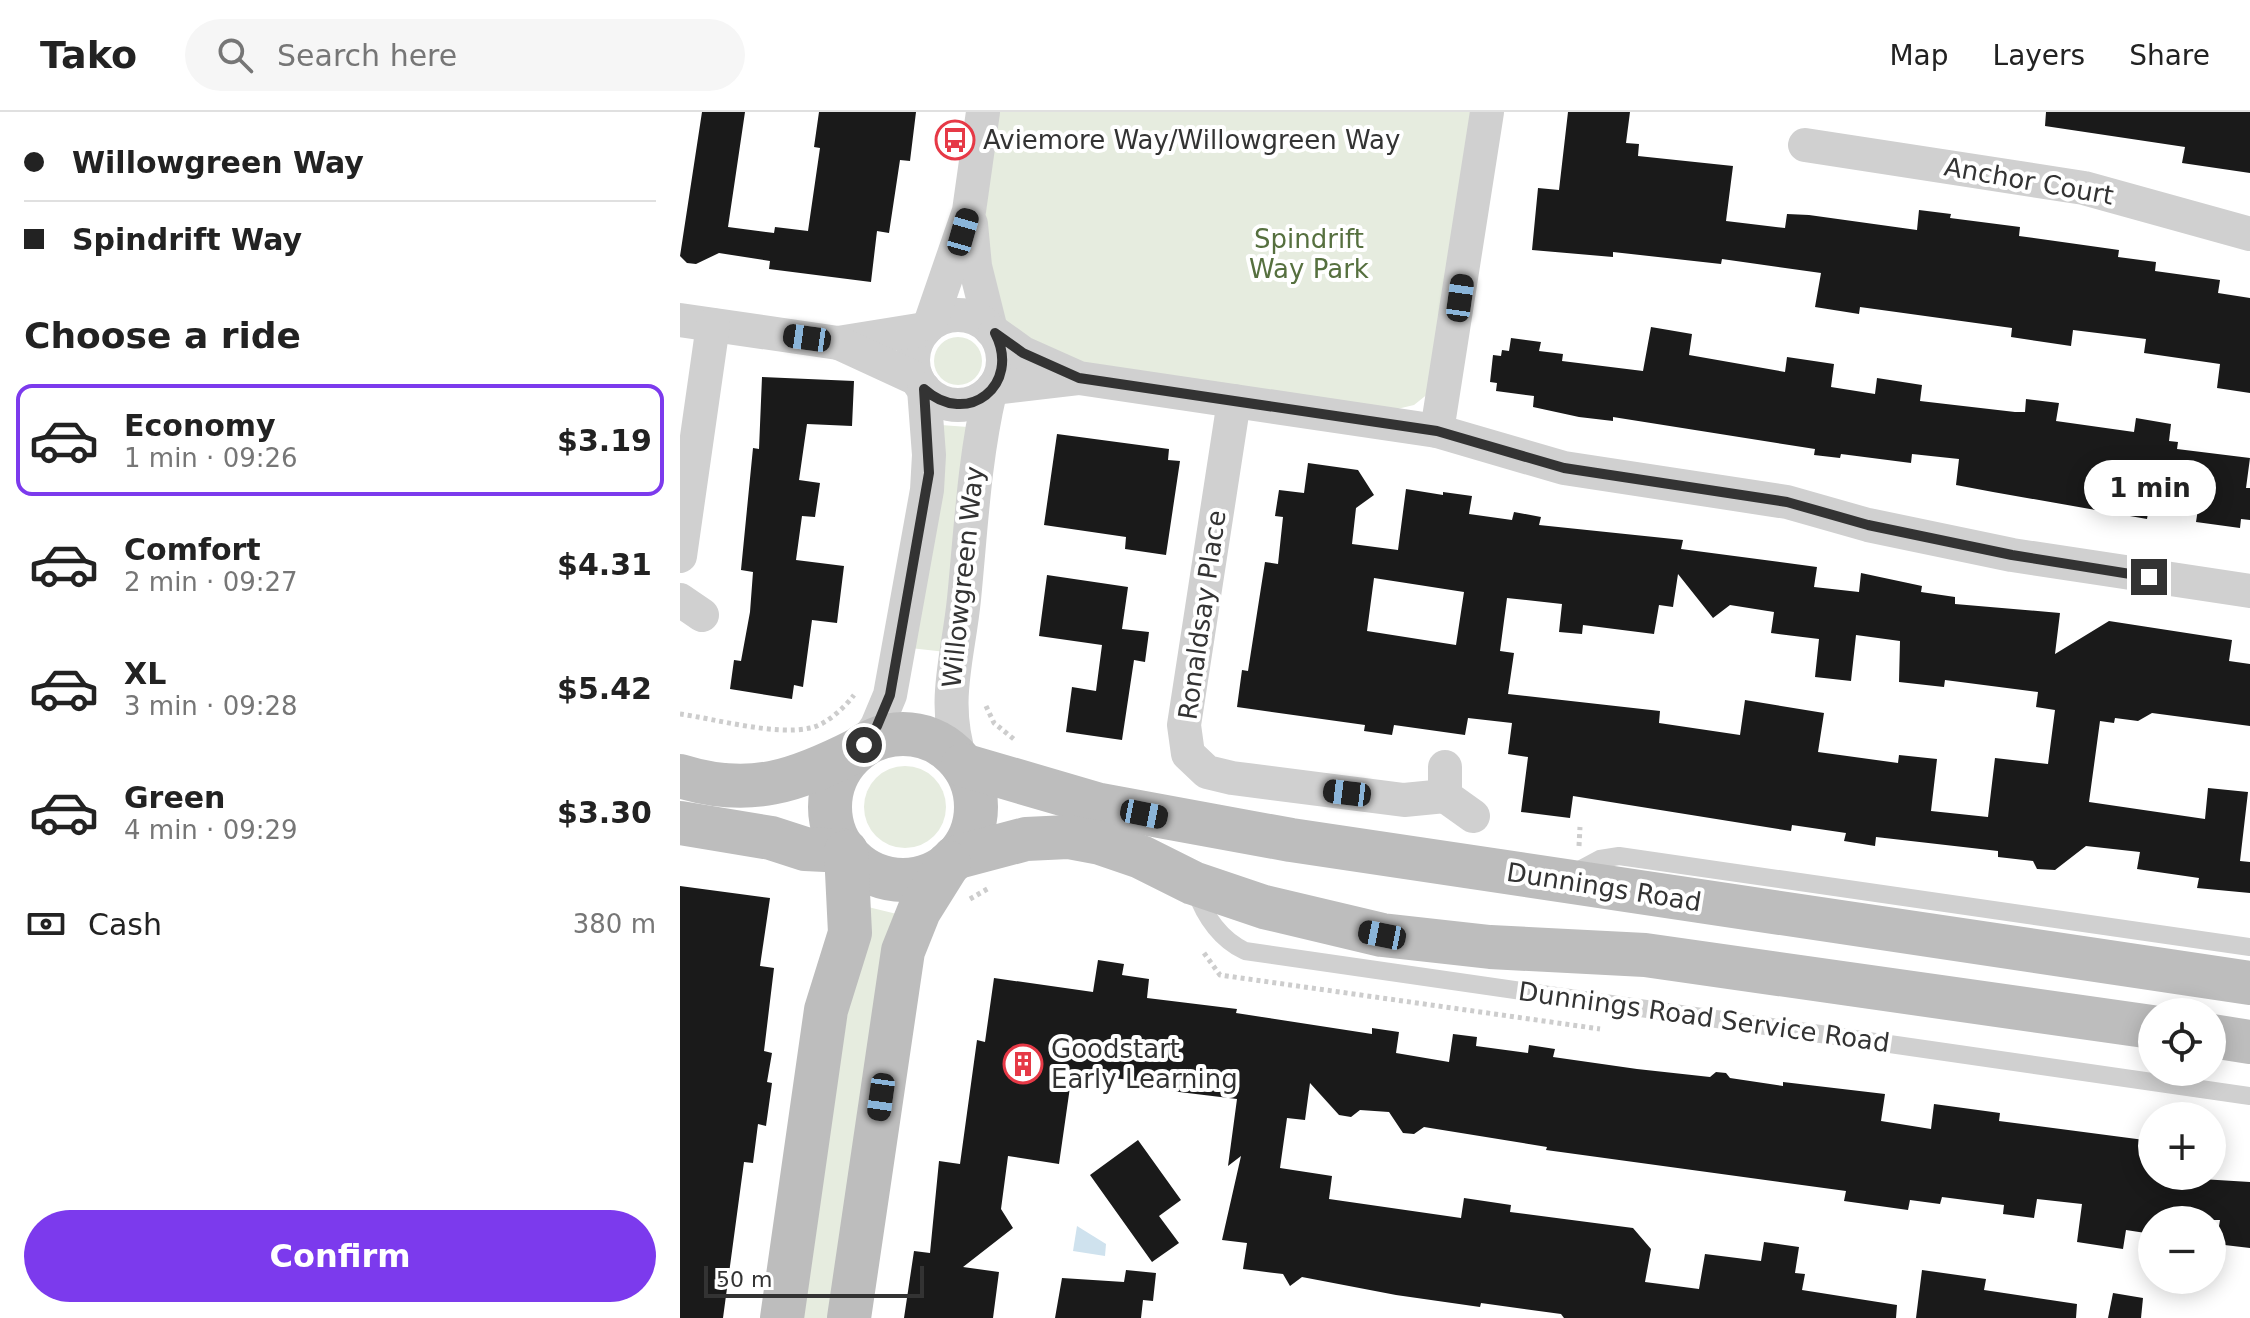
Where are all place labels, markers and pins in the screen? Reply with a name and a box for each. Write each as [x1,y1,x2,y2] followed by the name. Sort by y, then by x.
[934,119,976,161] bus stop icon: Aviemore Way/Willowgreen Way
[983,125,1400,155] place label: Aviemore Way/Willowgreen Way
[1051,1034,1238,1094] place label: Goodstart Early Learning
[1002,1043,1044,1085] building icon: Goodstart Early Learning

